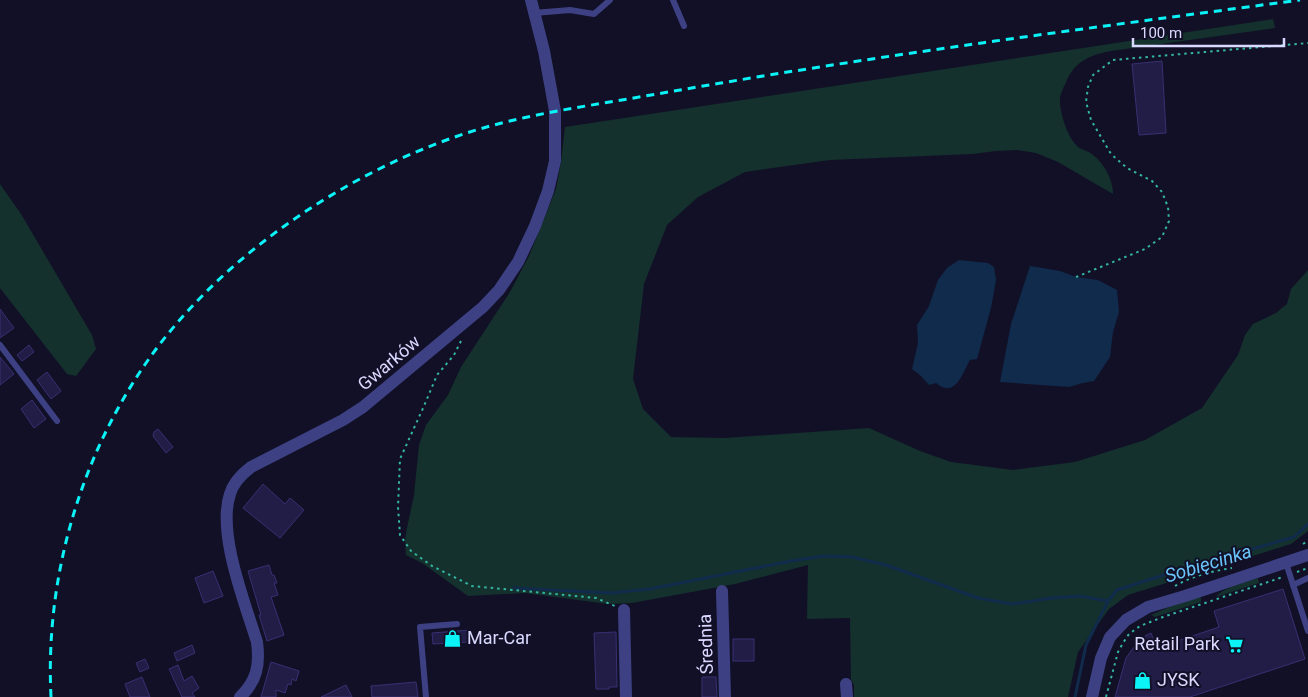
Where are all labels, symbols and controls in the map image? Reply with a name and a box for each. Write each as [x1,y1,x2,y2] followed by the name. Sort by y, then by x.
[1133,15,1284,47] scale bar
[1140,24,1182,42] text: 100 m
[353,330,424,395] street label: Gwarków
[1162,539,1254,588] water label: Sobięcinka
[694,613,717,675] street label: Średnia
[467,627,531,648] place label: Mar-Car
[443,628,463,648] shop icon: Mar-Car
[1134,633,1221,654] place label: Retail Park
[1224,634,1244,654] supermarket icon: Retail Park
[1157,669,1200,690] place label: JYSK
[1133,670,1153,690] shop icon: JYSK

